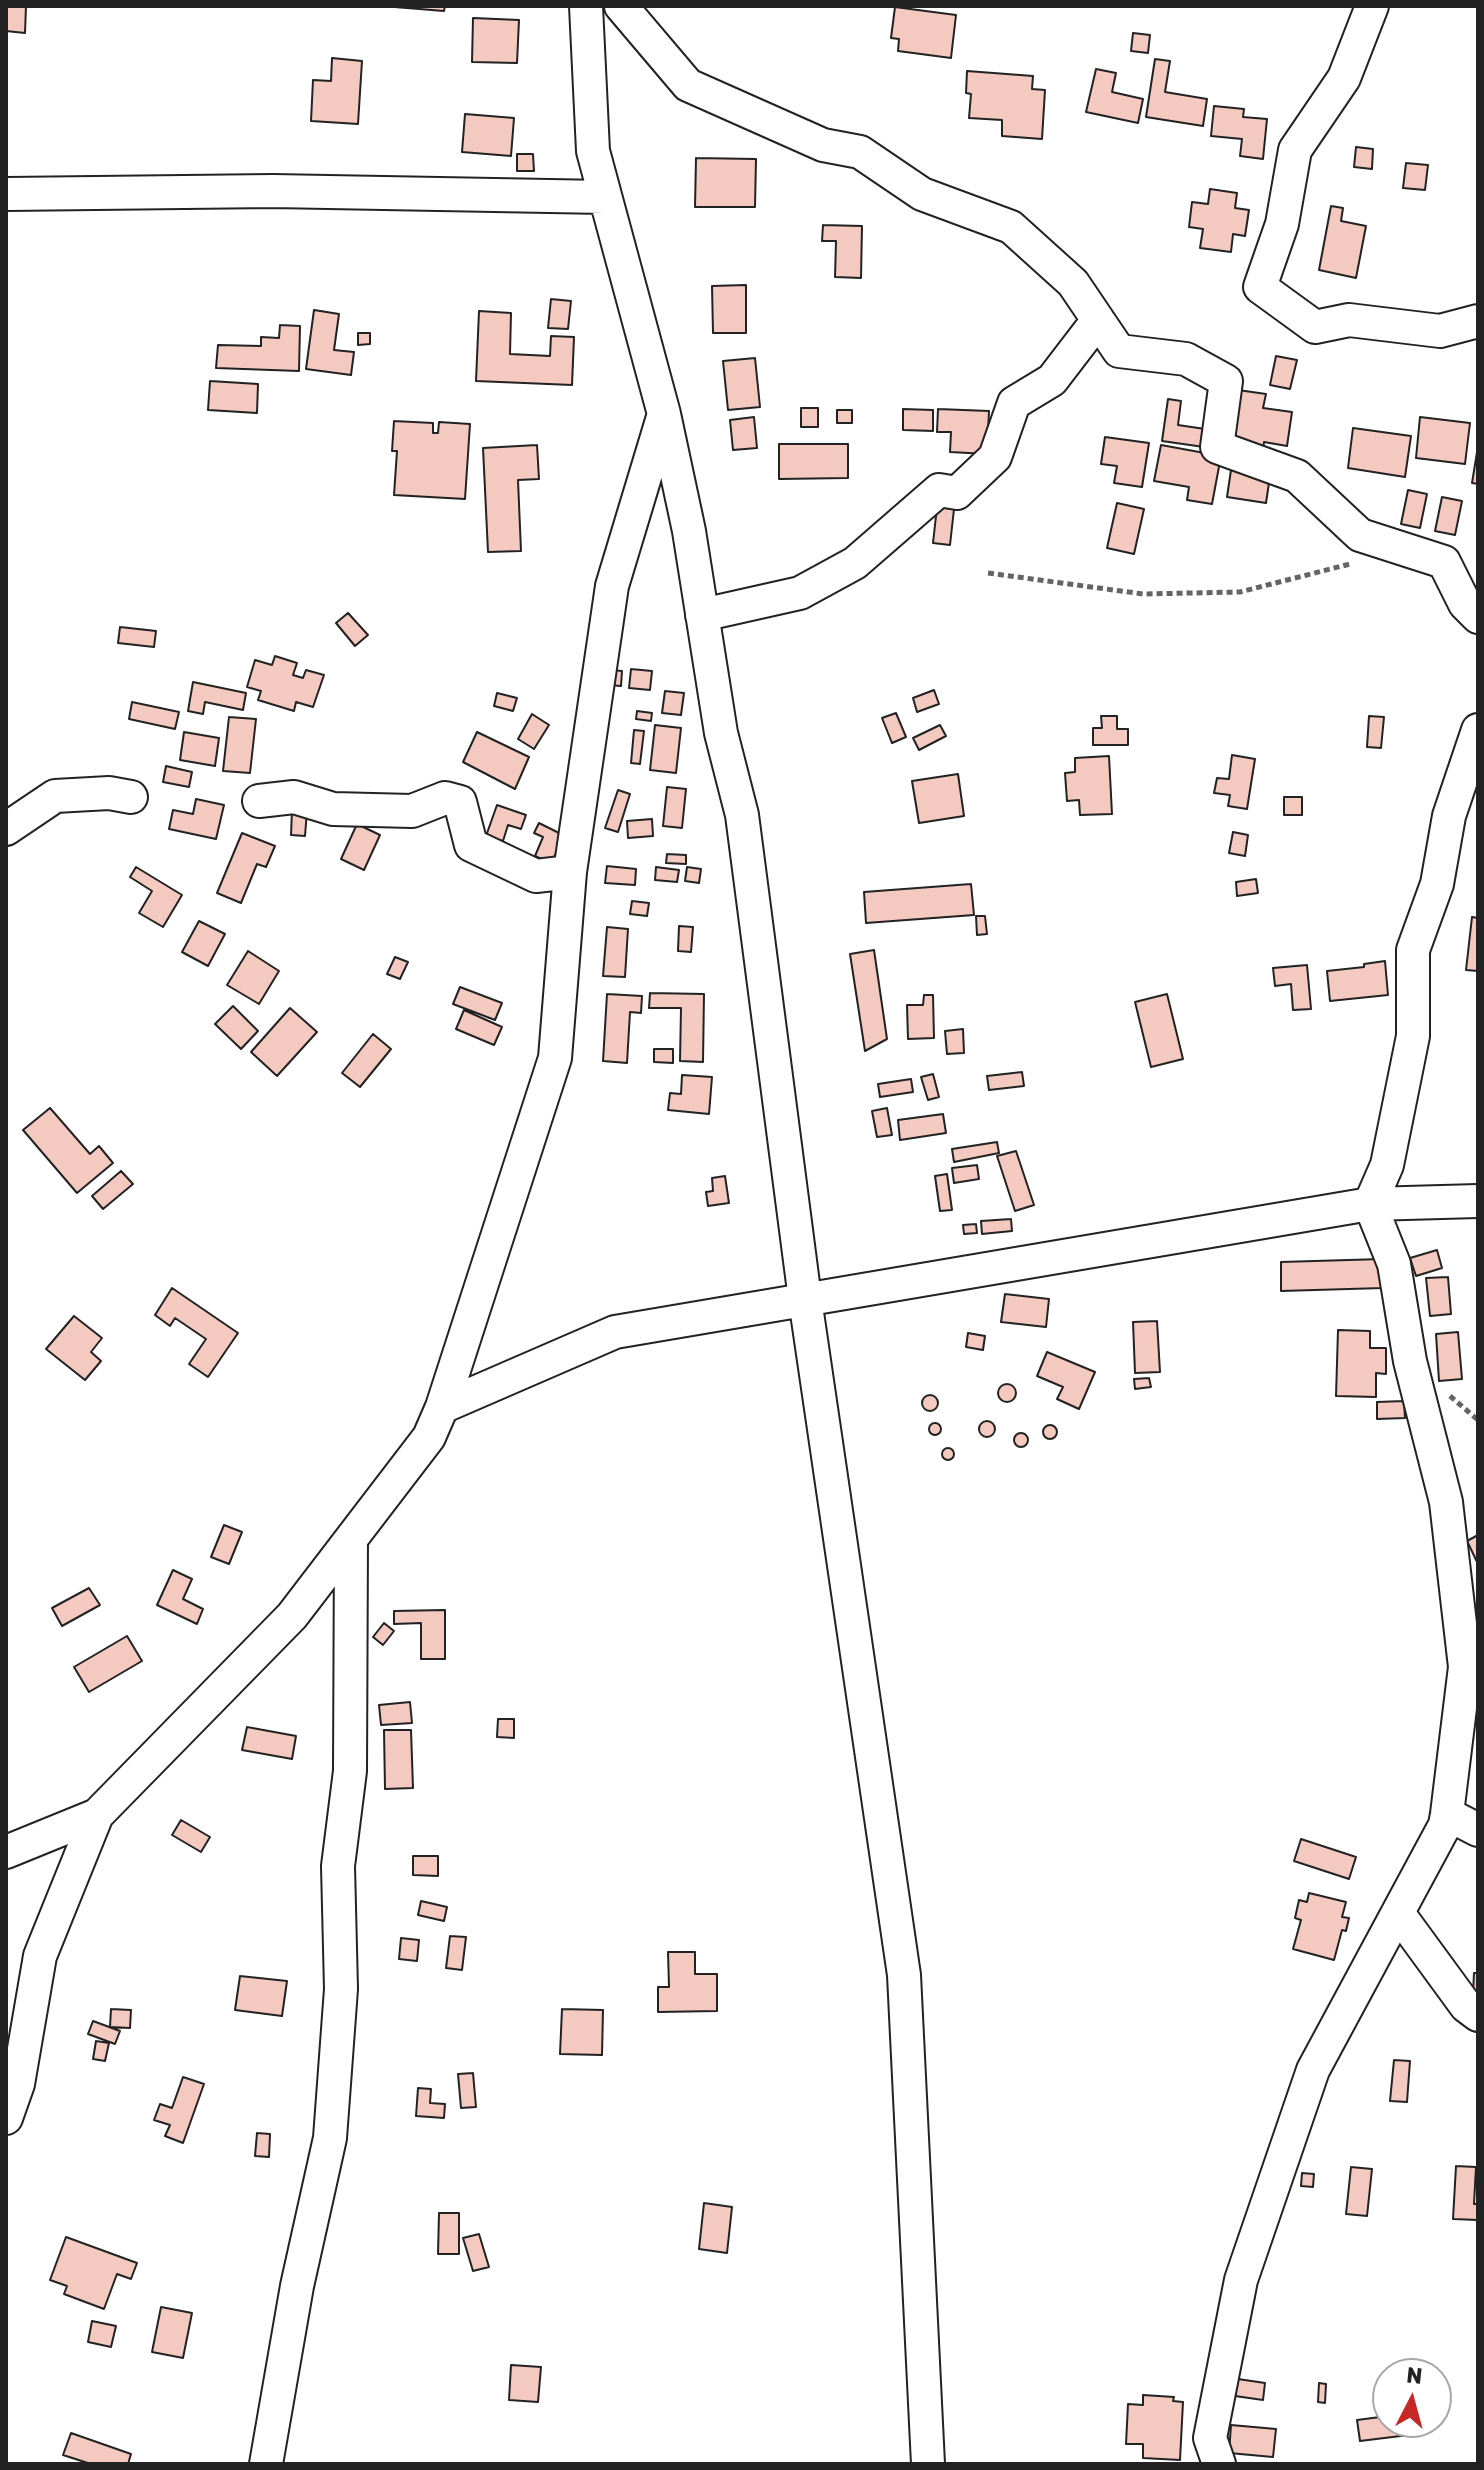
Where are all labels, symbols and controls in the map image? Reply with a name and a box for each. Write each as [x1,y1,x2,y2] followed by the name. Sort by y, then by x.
[1372,2358,1452,2438] north arrow
[1405,2361,1424,2390] text: N

